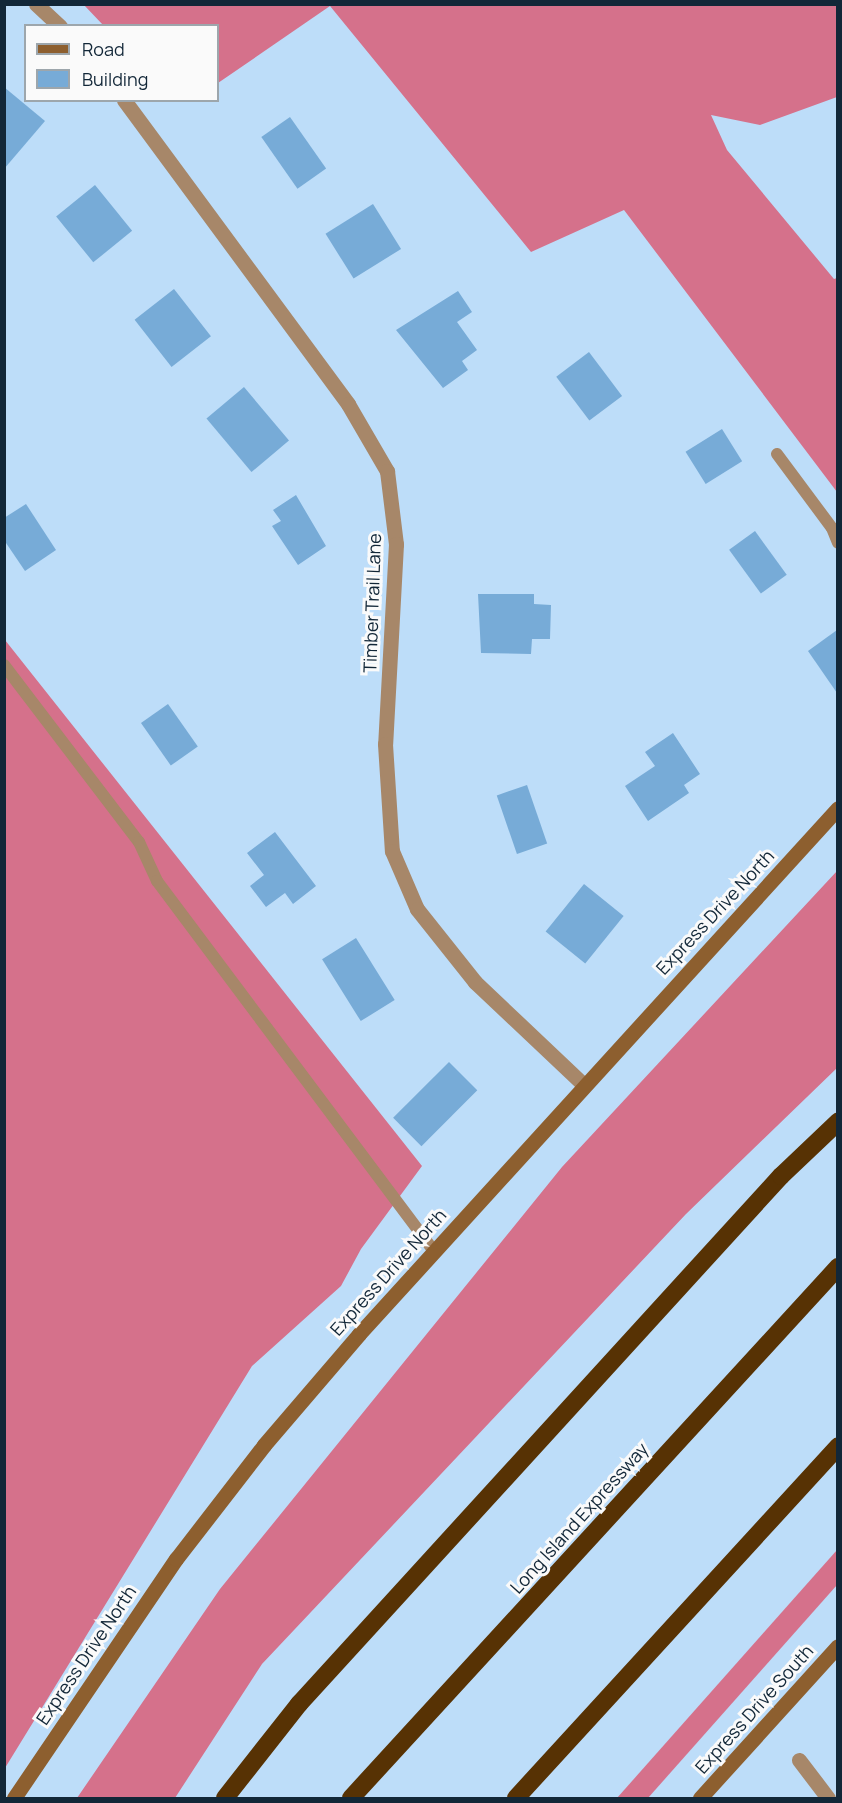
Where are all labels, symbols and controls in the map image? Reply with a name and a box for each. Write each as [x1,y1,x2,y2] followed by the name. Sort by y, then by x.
[24,24,219,102] legend
[82,37,125,61] text: Road
[82,67,148,91] text: Building
[359,533,385,673] street label: Timber Trail Lane
[652,845,778,979] street label: Express Drive North
[326,1204,450,1340] street label: Express Drive North
[506,1438,652,1598] street label: Long Island Expressway
[32,1581,140,1729] street label: Express Drive North
[691,1640,817,1778] street label: Express Drive South

